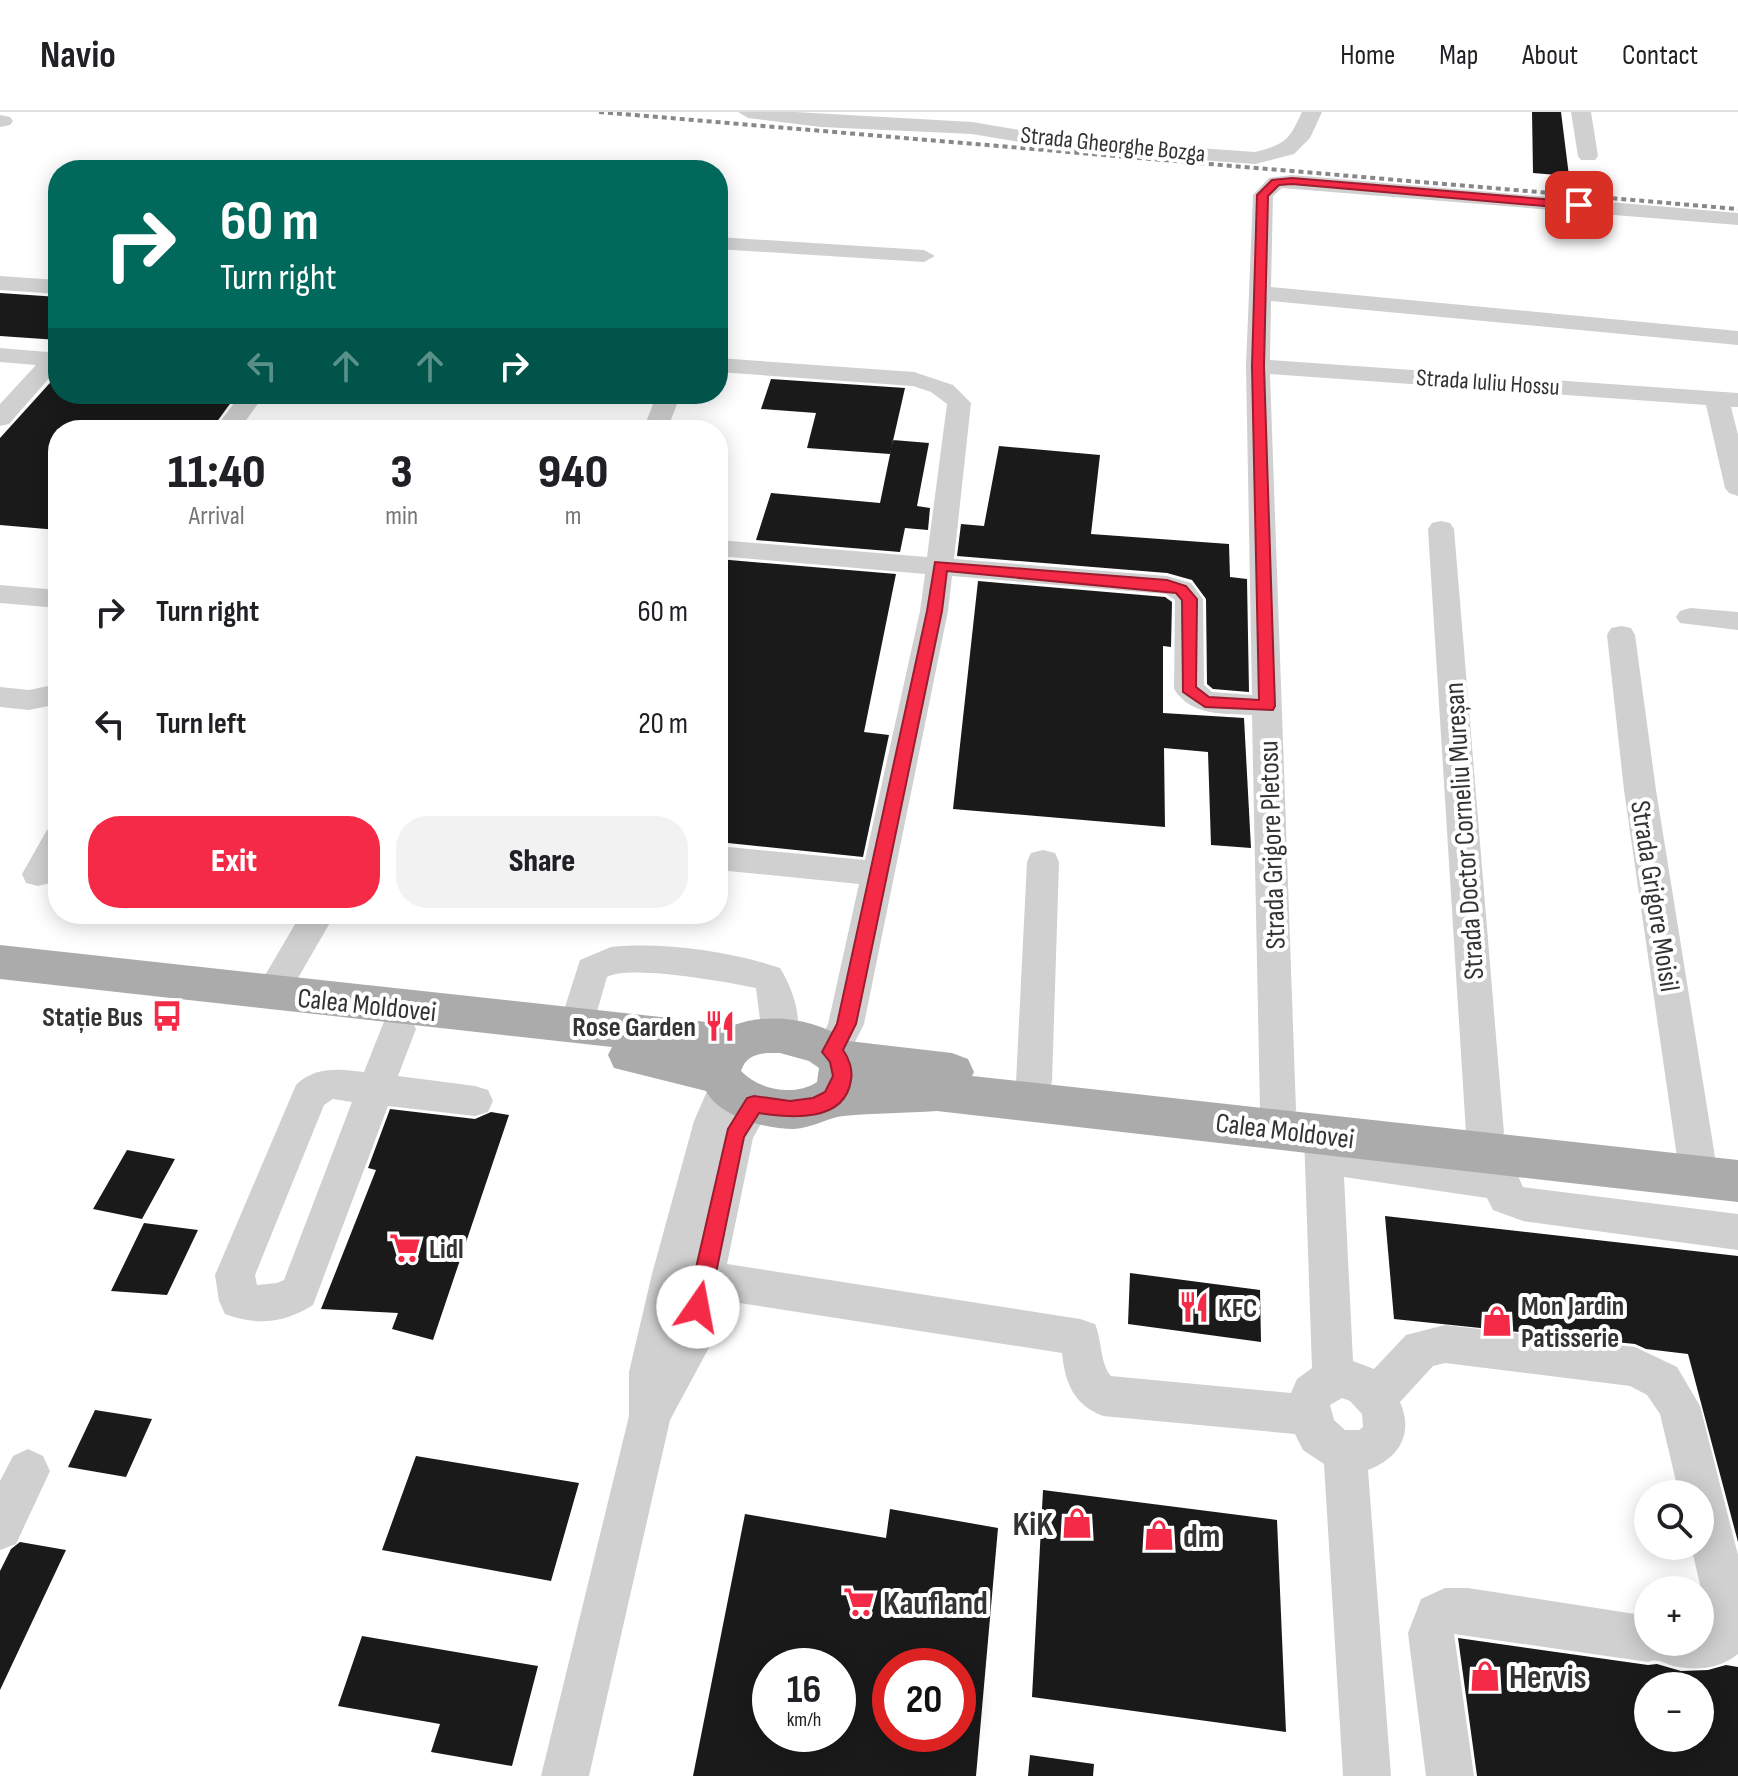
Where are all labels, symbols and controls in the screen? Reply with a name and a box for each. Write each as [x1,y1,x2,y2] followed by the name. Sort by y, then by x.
[40,33,116,78] text: Navio
[1340,39,1395,72] text: Home
[1439,39,1478,72] text: Map
[1522,39,1578,72] text: About
[1622,39,1698,72] text: Contact
[1019,120,1207,169] street label: Strada Gheorghe Bozga
[1545,171,1613,239] pin
[1557,183,1601,227] icon: arrive
[220,189,319,256] text: 60 m
[88,192,192,296] icon: right
[220,257,337,300] text: Turn right
[240,344,284,388] icon: left
[324,344,368,388] icon: ahead
[408,344,452,388] icon: ahead
[492,344,536,388] icon: right
[1415,363,1561,402] street label: Strada Iuliu Hossu
[168,444,266,501] text: 11:40
[391,444,413,501] text: 3
[538,444,608,501] text: 940
[189,501,245,532] text: Arrival
[385,501,418,532] text: min
[565,501,581,532] text: m
[88,590,132,634] icon: right
[156,594,259,630] text: Turn right
[637,594,688,630] text: 60 m
[1438,681,1491,981] street label: Strada Doctor Corneliu Mureșan
[88,702,132,746] icon: left
[156,706,246,742] text: Turn left
[638,706,688,742] text: 20 m
[1252,740,1293,950] street label: Strada Grigore Pletosu
[1623,798,1686,994] street label: Strada Grigore Moisil
[88,816,380,908] button: Exit
[396,816,688,908] button: Share
[296,982,438,1029] street label: Calea Moldovei
[150,999,184,1033] bus stop icon: Stație Bus
[42,1001,143,1034] place label: Stație Bus
[703,1009,737,1043] restaurant icon: Rose Garden
[572,1011,696,1044] place label: Rose Garden
[1214,1107,1356,1156] street label: Calea Moldovei
[388,1231,422,1265] supermarket icon: Lidl
[429,1233,464,1266] place label: Lidl
[656,1265,740,1349] position arrow
[1177,1290,1211,1324] restaurant icon: KFC
[1521,1290,1624,1355] place label: Mon Jardin Patisserie
[1218,1292,1257,1325] place label: KFC
[1480,1304,1514,1338] shop icon: Mon Jardin Patisserie
[1634,1480,1714,1752] map controls
[1634,1480,1714,1560] button: search
[1013,1504,1053,1545] place label: KiK
[1060,1506,1094,1540] shop icon: KiK
[1183,1516,1220,1557] place label: dm
[1142,1518,1176,1552] shop icon: dm
[1634,1576,1714,1656] button: +
[883,1583,988,1624] place label: Kaufland
[842,1585,876,1619] supermarket icon: Kaufland
[872,1648,976,1752] speed limit sign: 20
[1509,1657,1587,1698] place label: Hervis
[1468,1659,1502,1693] shop icon: Hervis
[787,1666,821,1714] text: 16
[1634,1672,1714,1752] button: −
[787,1708,821,1732] text: km/h

